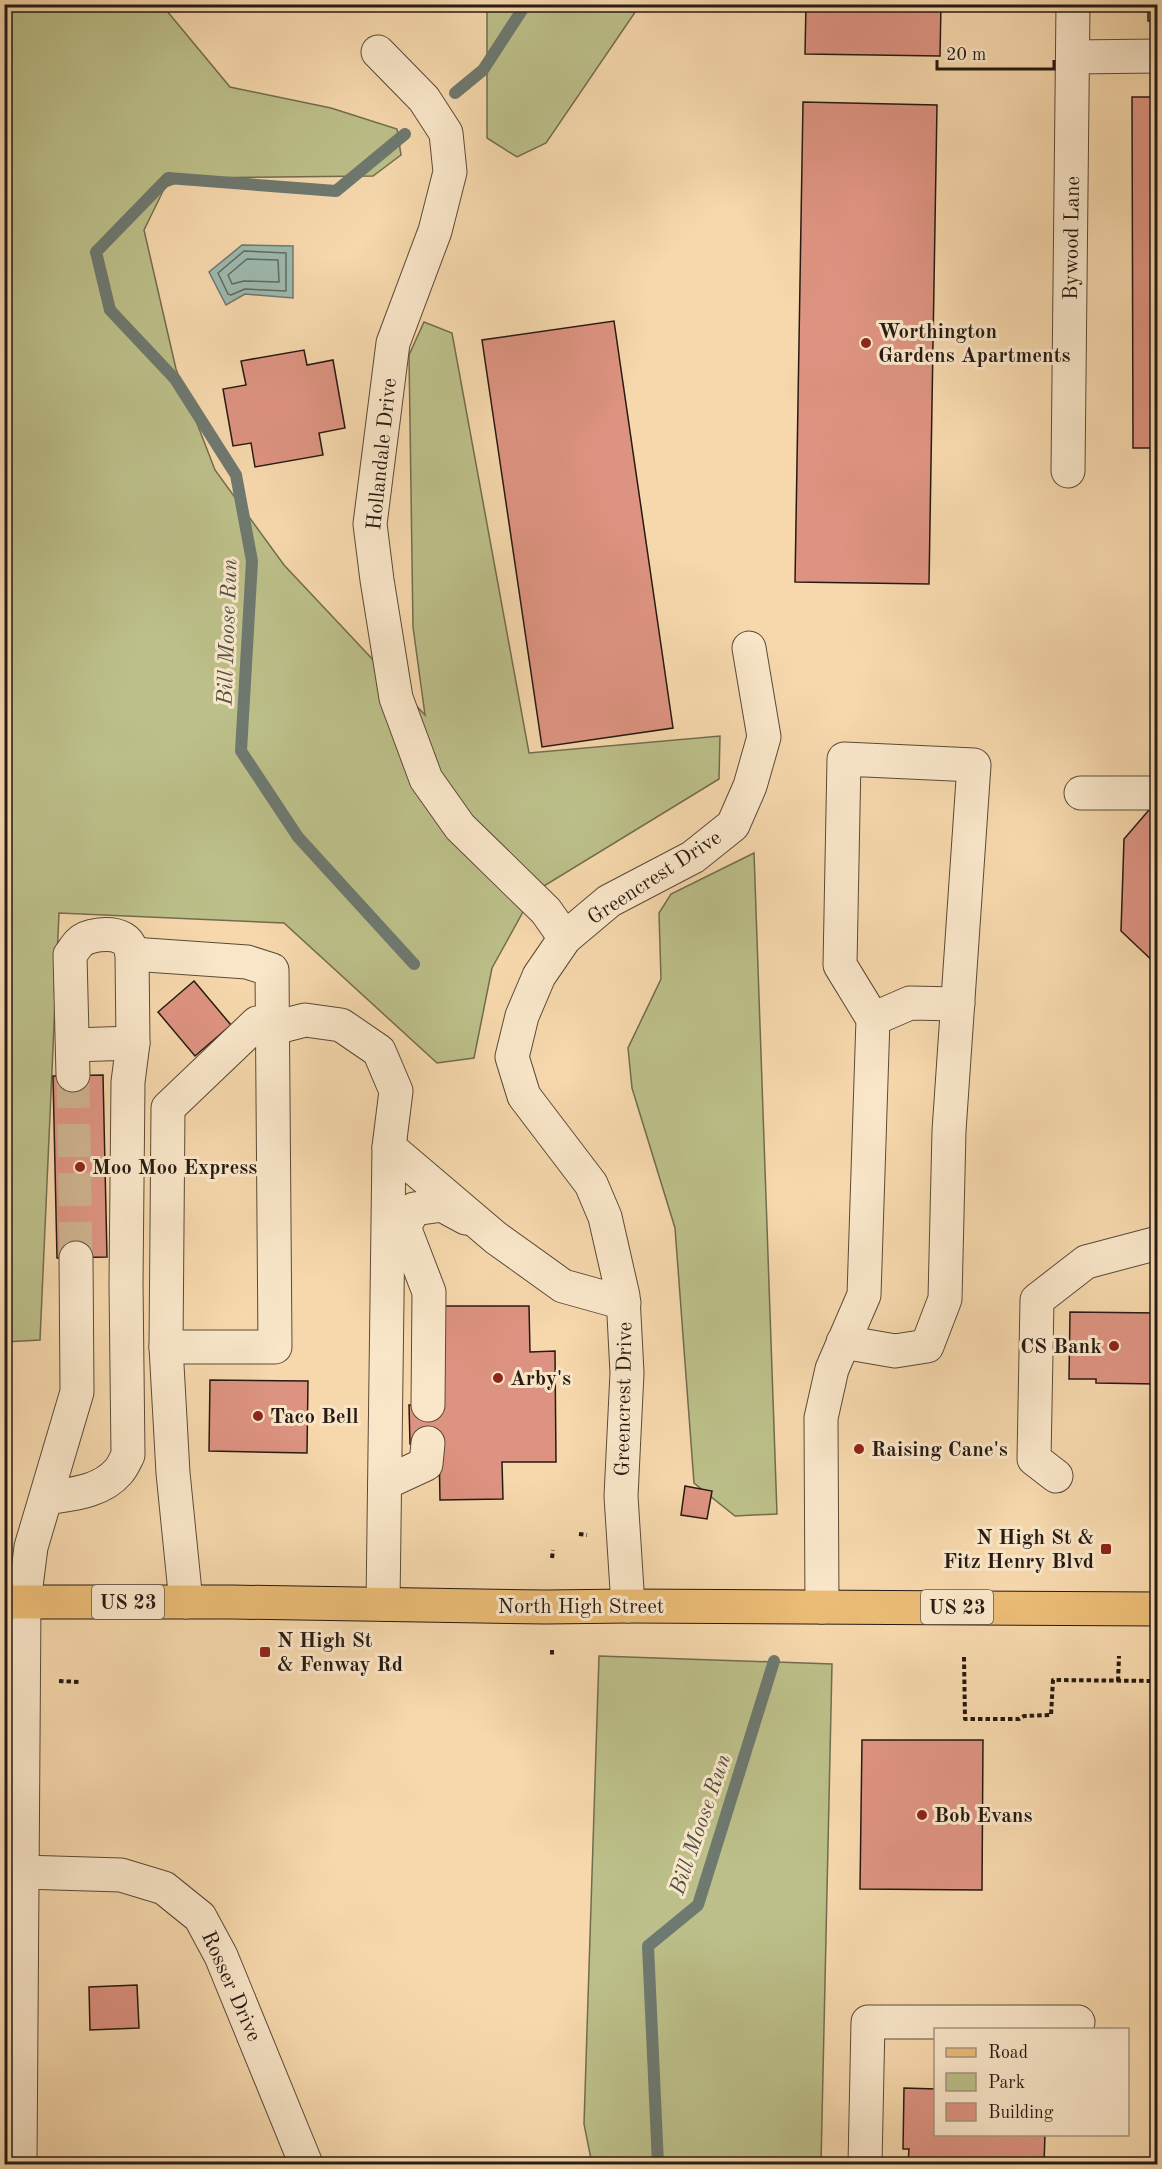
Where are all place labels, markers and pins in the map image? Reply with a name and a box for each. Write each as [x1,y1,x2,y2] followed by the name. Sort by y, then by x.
[878,322,1070,367] place label: Worthington Gardens Apartments
[859,336,873,350] marker: Worthington Gardens Apartments
[92,1158,257,1179] place label: Moo Moo Express
[73,1160,87,1174] marker: Moo Moo Express
[1020,1337,1102,1358] place label: CS Bank
[1107,1339,1121,1353] marker: CS Bank
[510,1369,571,1390] place label: Arby's
[491,1371,505,1385] marker: Arby's
[270,1407,359,1428] place label: Taco Bell
[251,1409,265,1423] marker: Taco Bell
[871,1440,1008,1461] place label: Raising Cane's
[852,1442,866,1456] marker: Raising Cane's
[943,1528,1094,1573] place label: N High St & Fitz Henry Blvd
[1099,1542,1113,1556] marker: N High St & Fitz Henry Blvd
[277,1631,403,1676] place label: N High St & Fenway Rd
[258,1645,272,1659] marker: N High St & Fenway Rd
[934,1806,1033,1827] place label: Bob Evans
[915,1808,929,1822] marker: Bob Evans

